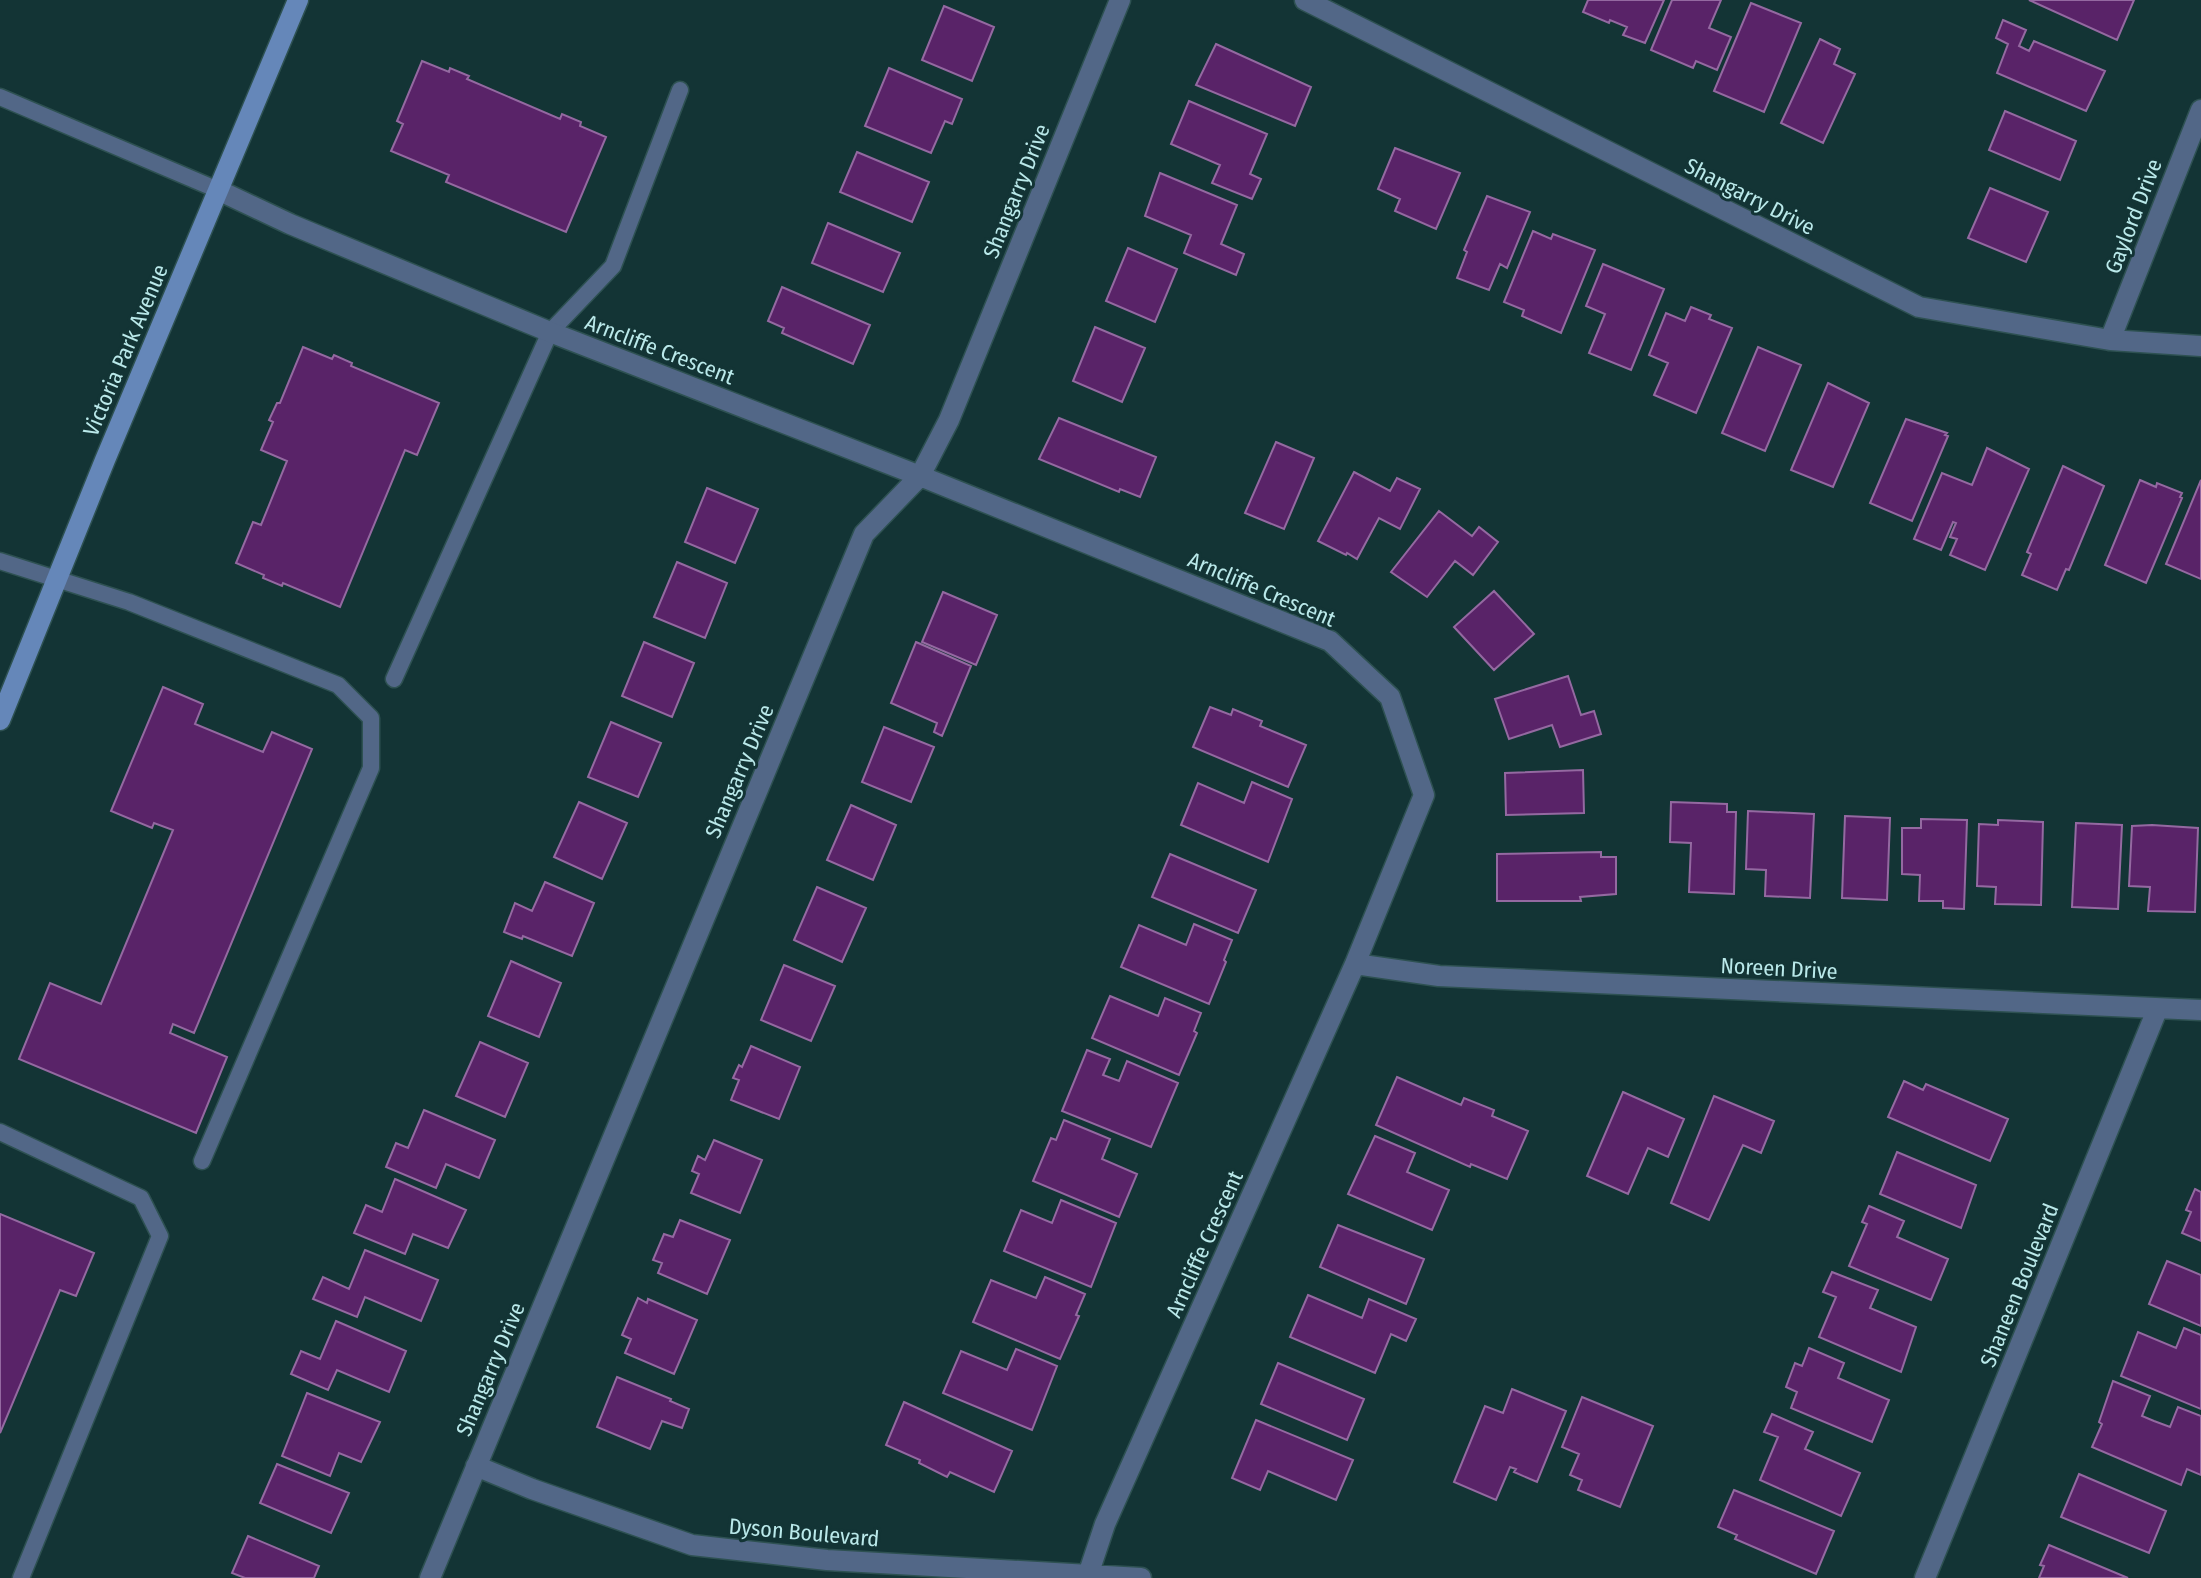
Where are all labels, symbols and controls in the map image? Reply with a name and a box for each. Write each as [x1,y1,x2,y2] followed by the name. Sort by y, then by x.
[977,120,1056,262] street label: Shangarry Drive
[1680,152,1819,241] street label: Shangarry Drive
[2099,155,2168,277] street label: Gaylord Drive
[77,260,174,440] street label: Victoria Park Avenue
[581,309,739,391] street label: Arncliffe Crescent
[1184,546,1340,633] street label: Arncliffe Crescent
[699,700,780,842] street label: Shangarry Drive
[1720,952,1838,985] street label: Noreen Drive
[1160,1166,1249,1322] street label: Arncliffe Crescent
[1974,1199,2065,1371] street label: Shaneen Boulevard
[450,1298,531,1440] street label: Shangarry Drive
[728,1512,880,1553] street label: Dyson Boulevard

